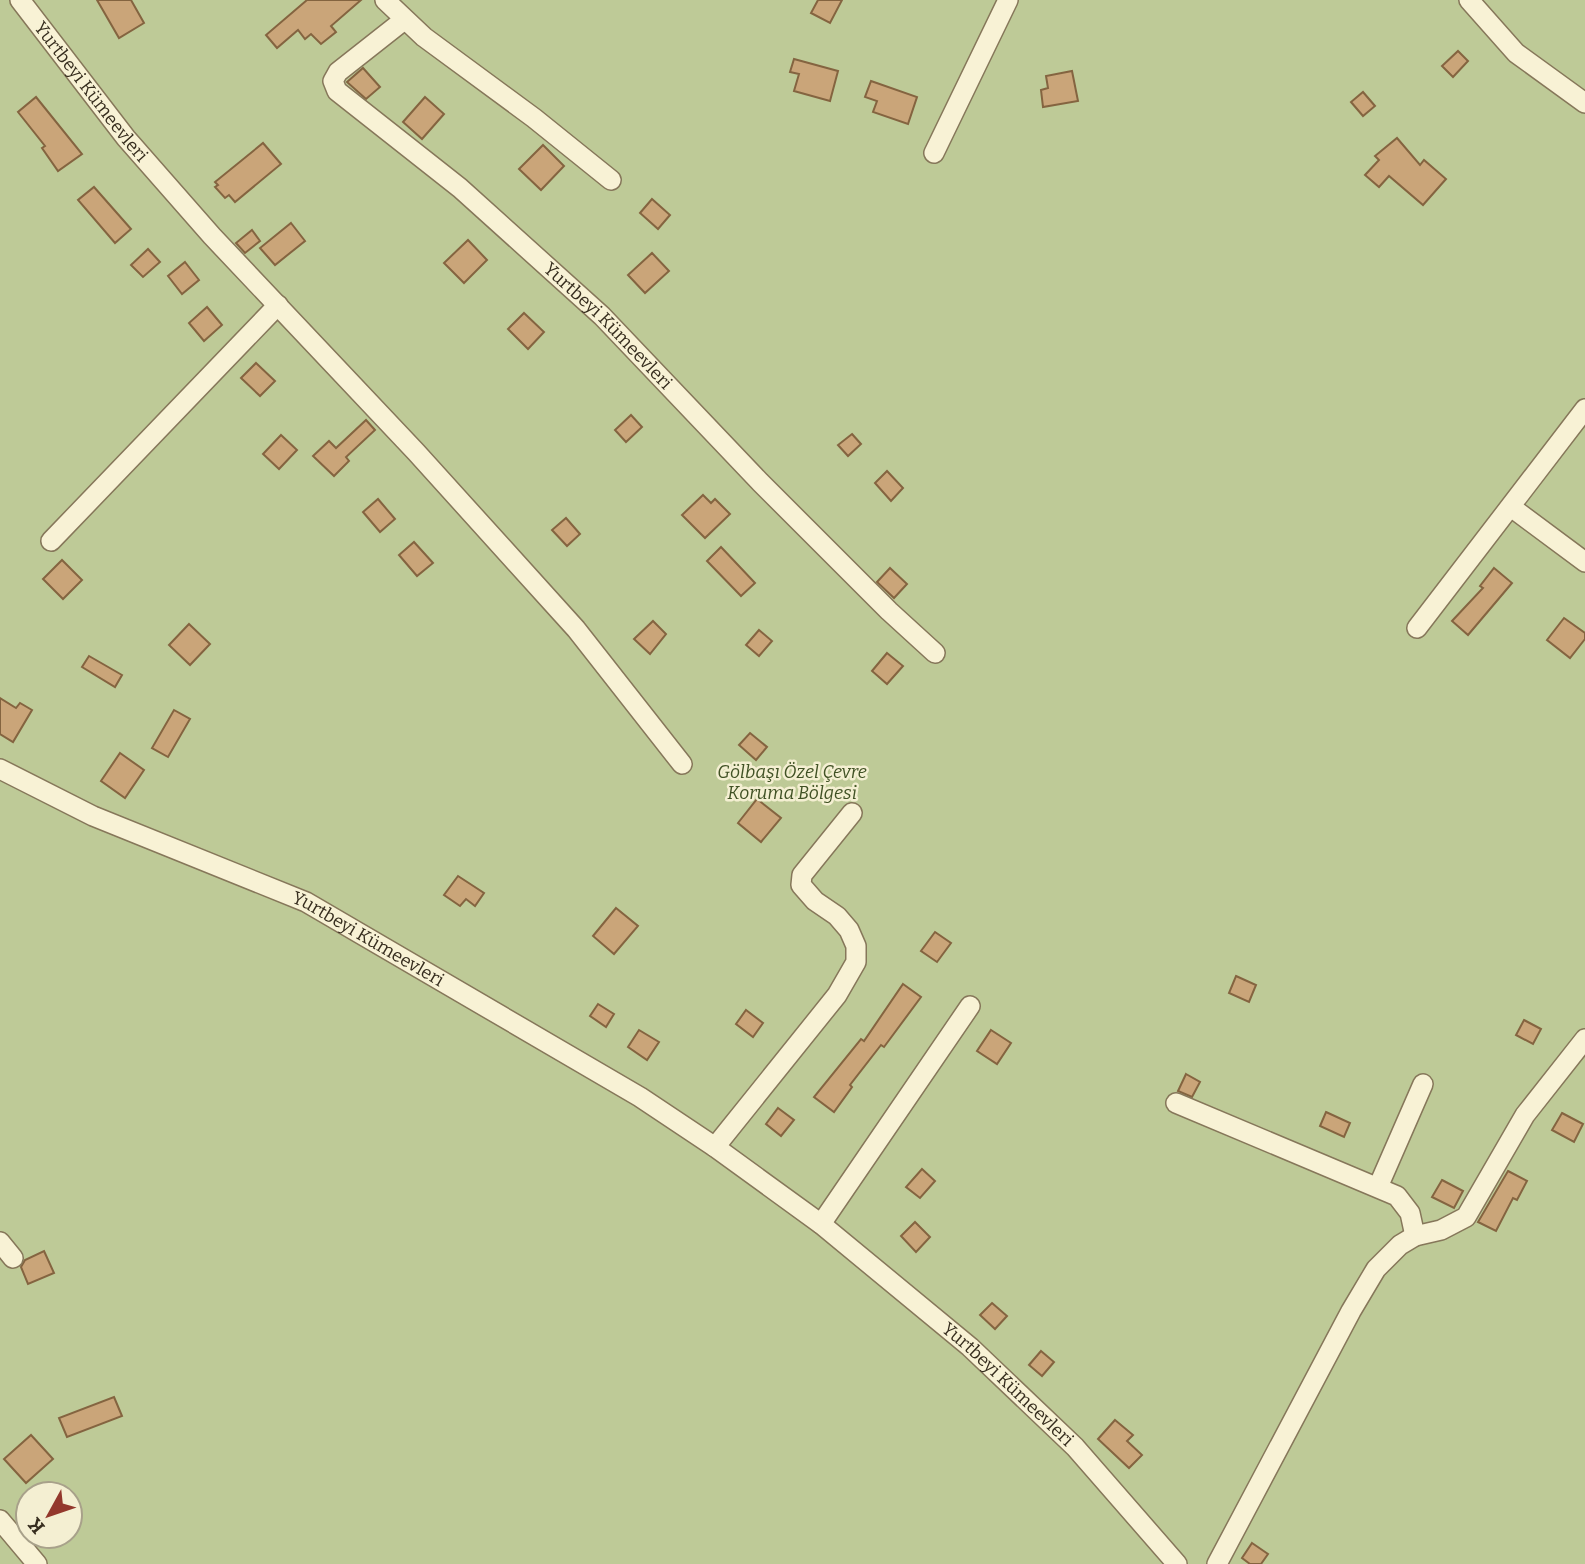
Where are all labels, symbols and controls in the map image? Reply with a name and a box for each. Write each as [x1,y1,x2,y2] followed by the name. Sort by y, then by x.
[30,17,153,166] street label: Yurtbeyi Kümeevleri
[539,258,677,394] street label: Yurtbeyi Kümeevleri
[717,761,867,804] park label: Gölbaşı Özel Çevre Koruma Bölgesi
[289,887,448,991] street label: Yurtbeyi Kümeevleri
[938,1318,1078,1451] street label: Yurtbeyi Kümeevleri
[14,1480,84,1550] north arrow
[23,1513,50,1538] text: K

